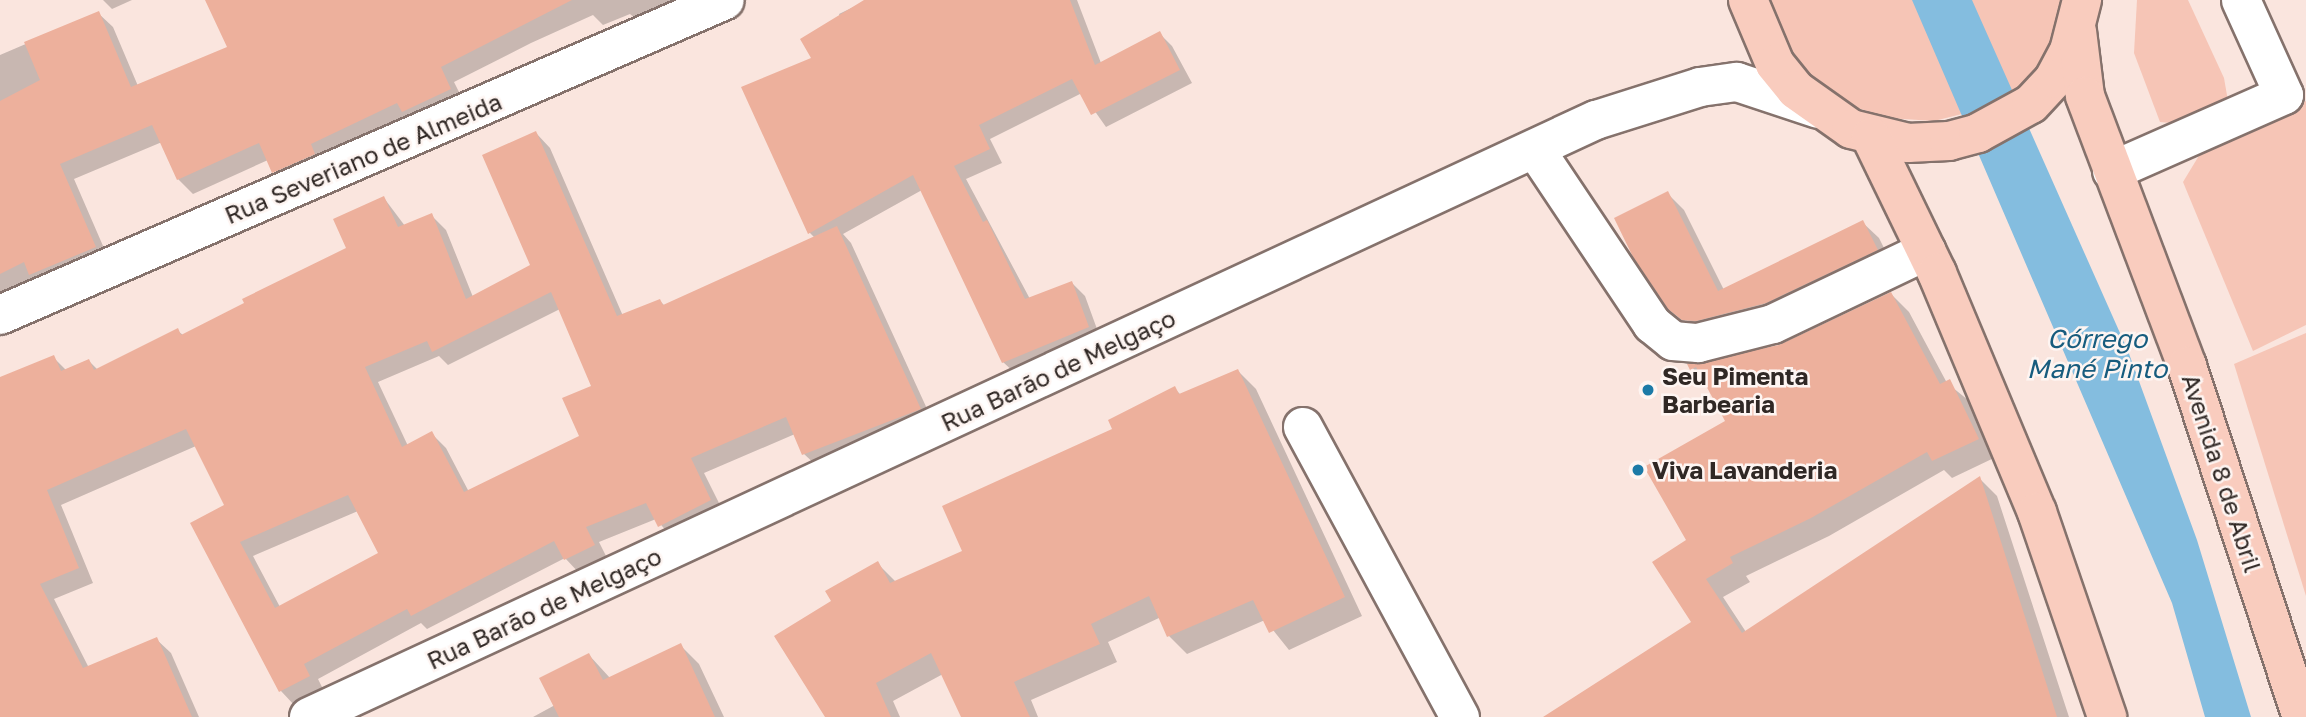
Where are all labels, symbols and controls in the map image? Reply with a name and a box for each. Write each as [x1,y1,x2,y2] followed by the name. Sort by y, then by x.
[220,87,506,229] street label: Rua Severiano de Almeida
[936,303,1180,437] street label: Rua Barão de Melgaço
[2027,323,2167,384] water label: Córrego Mané Pinto
[1662,362,1808,418] place label: Seu Pimenta Barbearia
[2176,370,2268,576] street label: Avenida 8 de Abril
[1640,382,1656,398] marker: Seu Pimenta Barbearia
[1652,456,1837,484] place label: Viva Lavanderia
[1630,462,1646,478] marker: Viva Lavanderia
[422,541,666,675] street label: Rua Barão de Melgaço

